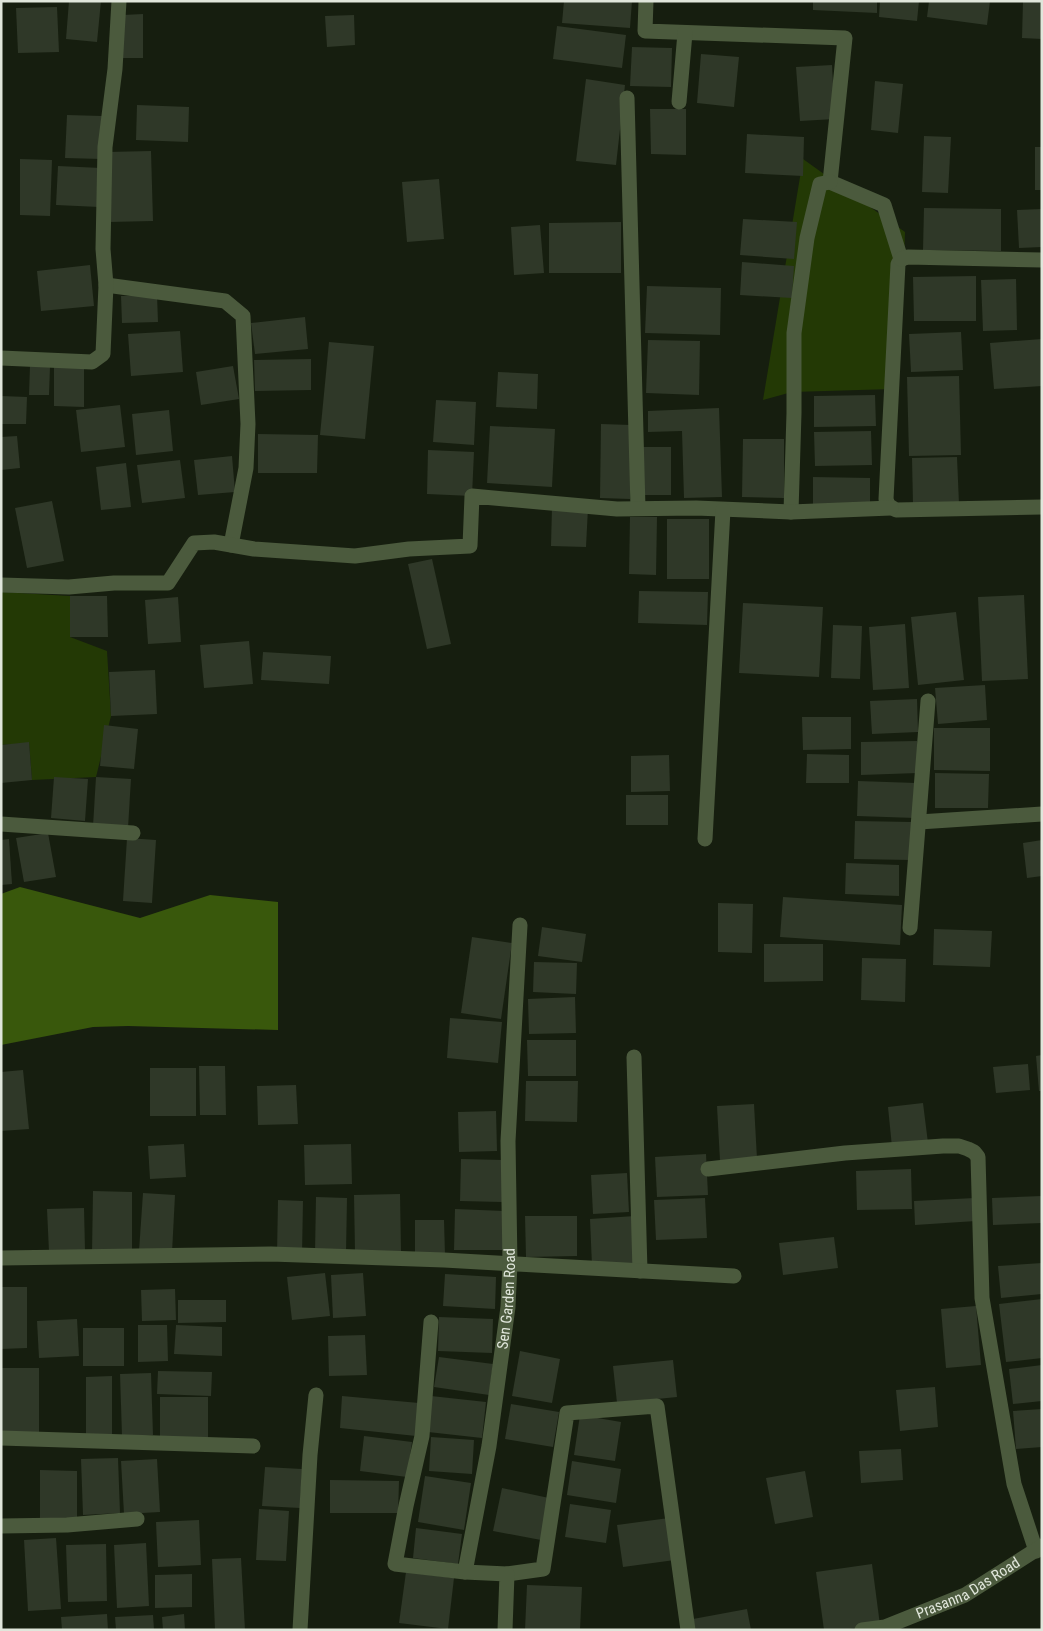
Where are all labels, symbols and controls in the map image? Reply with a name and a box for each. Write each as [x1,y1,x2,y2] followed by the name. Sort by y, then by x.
[493,1248,519,1350] street label: Sen Garden Road
[913,1553,1023,1623] street label: Prasanna Das Road

